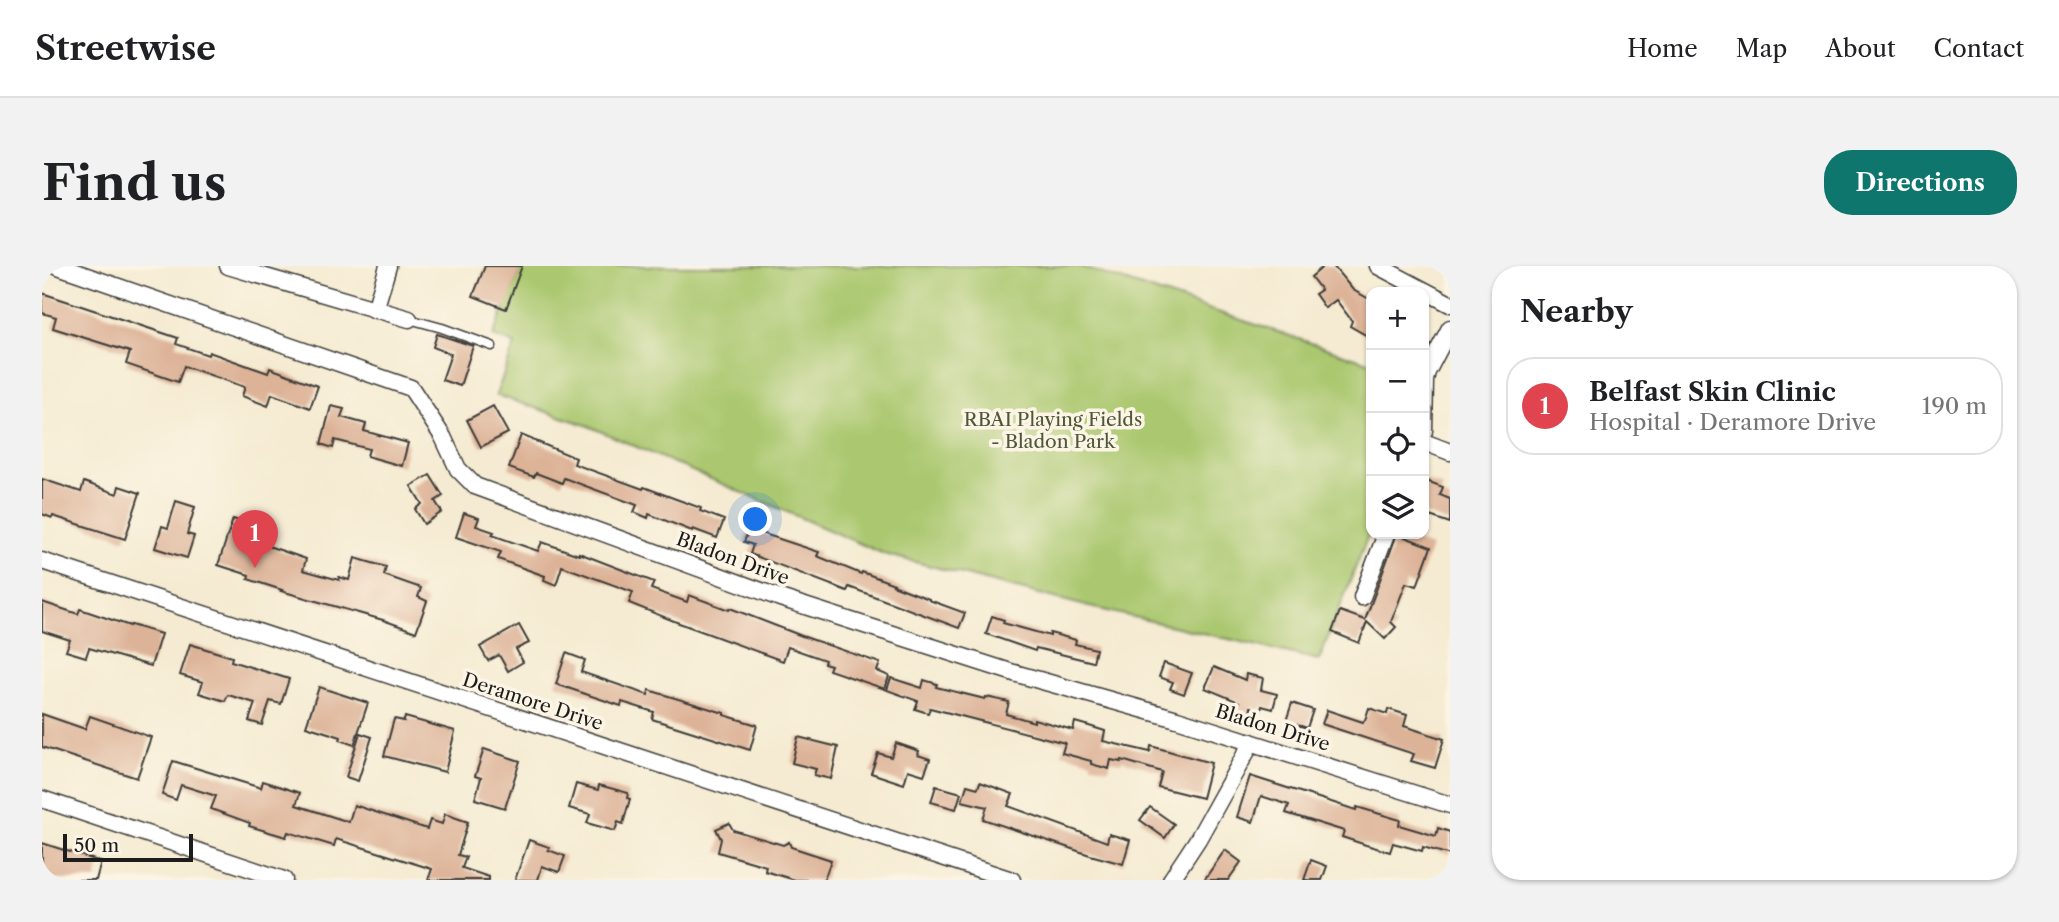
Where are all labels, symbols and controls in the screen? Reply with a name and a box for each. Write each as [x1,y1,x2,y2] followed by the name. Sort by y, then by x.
[35,28,216,69] text: Streetwise
[1627,34,1698,63] text: Home
[1736,34,1787,63] text: Map
[1825,34,1896,63] text: About
[1934,34,2024,63] text: Contact
[1824,150,2017,215] button: Directions
[42,152,226,213] text: Find us
[1366,287,1429,539] map controls
[1366,287,1429,350] button: +
[1520,293,1633,330] text: Nearby
[1366,350,1429,413] button: −
[1589,376,1836,408] text: Belfast Skin Clinic
[1540,392,1550,420] text: 1
[1922,392,1987,420] text: 190 m
[964,408,1142,453] park label: RBAI Playing Fields - Bladon Park
[1589,408,1876,436] text: Hospital · Deramore Drive
[1366,413,1429,476] button: locate
[1366,476,1429,539] button: layers
[738,502,772,536] your location
[232,510,278,568] pin: 1
[673,527,792,590] street label: Bladon Drive
[460,668,606,735] street label: Deramore Drive
[1213,699,1333,756] street label: Bladon Drive
[63,831,192,863] scale bar
[74,834,119,857] text: 50 m

